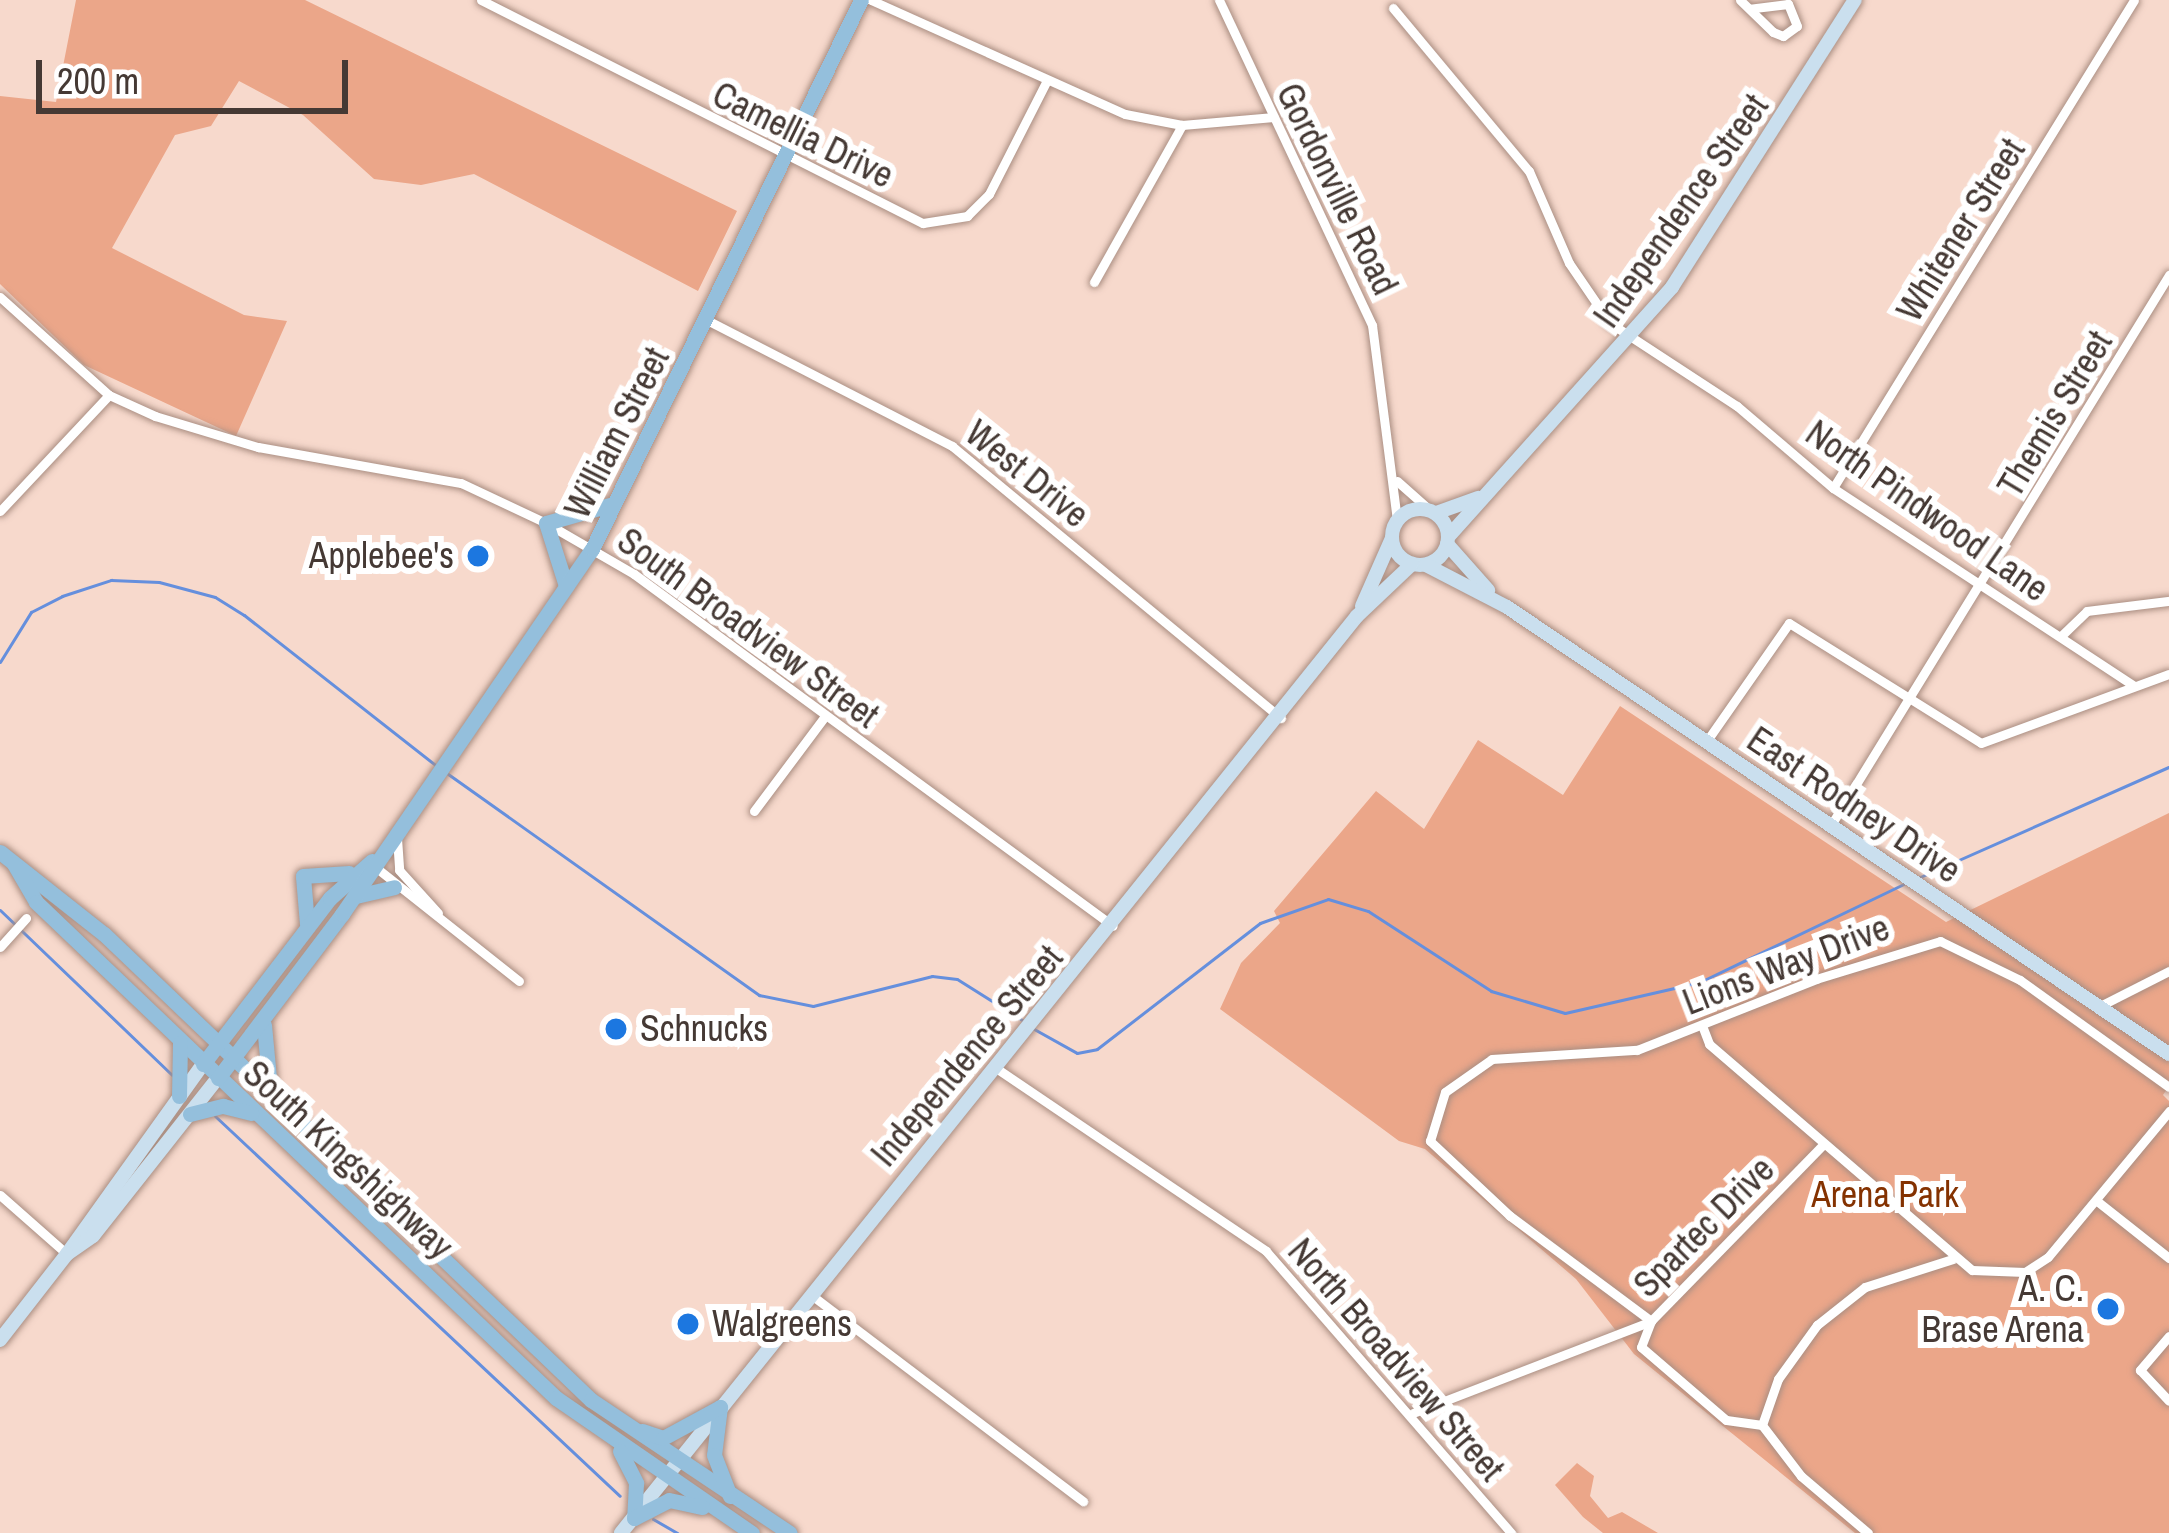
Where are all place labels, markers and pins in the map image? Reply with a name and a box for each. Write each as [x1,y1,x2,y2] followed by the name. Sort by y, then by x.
[309,534,454,578] place label: Applebee's
[465,543,491,569] marker: Applebee's
[640,1007,768,1051] place label: Schnucks
[603,1016,629,1042] marker: Schnucks
[1920,1266,2084,1351] place label: A. C. Brase Arena
[2095,1296,2121,1322] marker: A. C. Brase Arena
[712,1302,852,1346] place label: Walgreens
[675,1311,701,1337] marker: Walgreens

